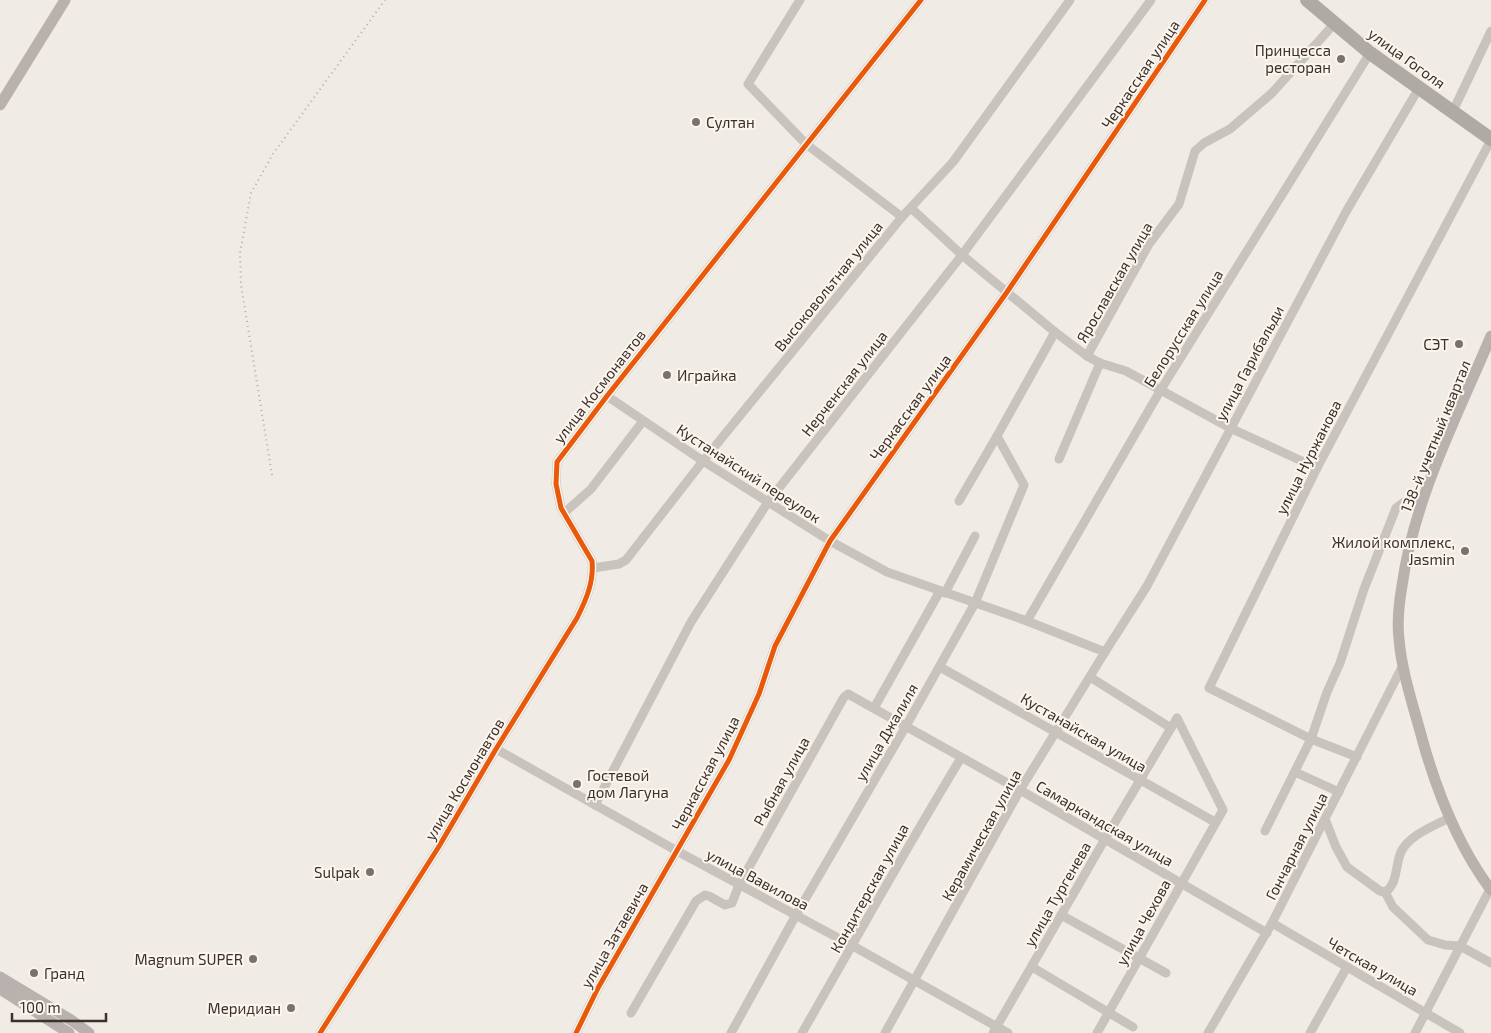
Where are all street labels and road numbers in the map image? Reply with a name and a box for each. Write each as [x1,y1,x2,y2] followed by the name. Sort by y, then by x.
[1097,16,1184,132] street label: Черкасская улица
[1364,24,1449,93] street label: улица Гоголя
[770,217,887,355] street label: Высоковольтная улица
[1072,219,1157,346] street label: Ярославская улица
[1140,266,1227,391] street label: Белорусская улица
[1211,302,1288,424] street label: улица Гарибальди
[549,326,650,447] street label: улица Космонавтов
[797,327,892,440] street label: Нерченская улица
[865,350,955,464] street label: Черкасская улица
[1396,357,1475,515] street label: 138-й учетный квартал
[1271,397,1346,518] street label: улица Нуржанова
[673,420,824,527] street label: Кустанайский переулок
[851,680,922,784] street label: улица Джалиля
[1017,689,1150,776] street label: Кустанайская улица
[667,713,744,834] street label: Черкасская улица
[420,715,508,844] street label: улица Космонавтов
[749,733,814,829] street label: Рыбная улица
[937,766,1025,904] street label: Керамическая улица
[1032,776,1177,871] street label: Самаркандская улица
[1261,789,1332,903] street label: Гончарная улица
[826,820,913,956] street label: Кондитерская улица
[1020,838,1095,950] street label: улица Тургенева
[703,844,812,914] street label: улица Вавилова
[1112,876,1175,969] street label: улица Чехова
[576,879,652,991] street label: улица Затаевича
[1324,933,1421,1000] street label: Четская улица

